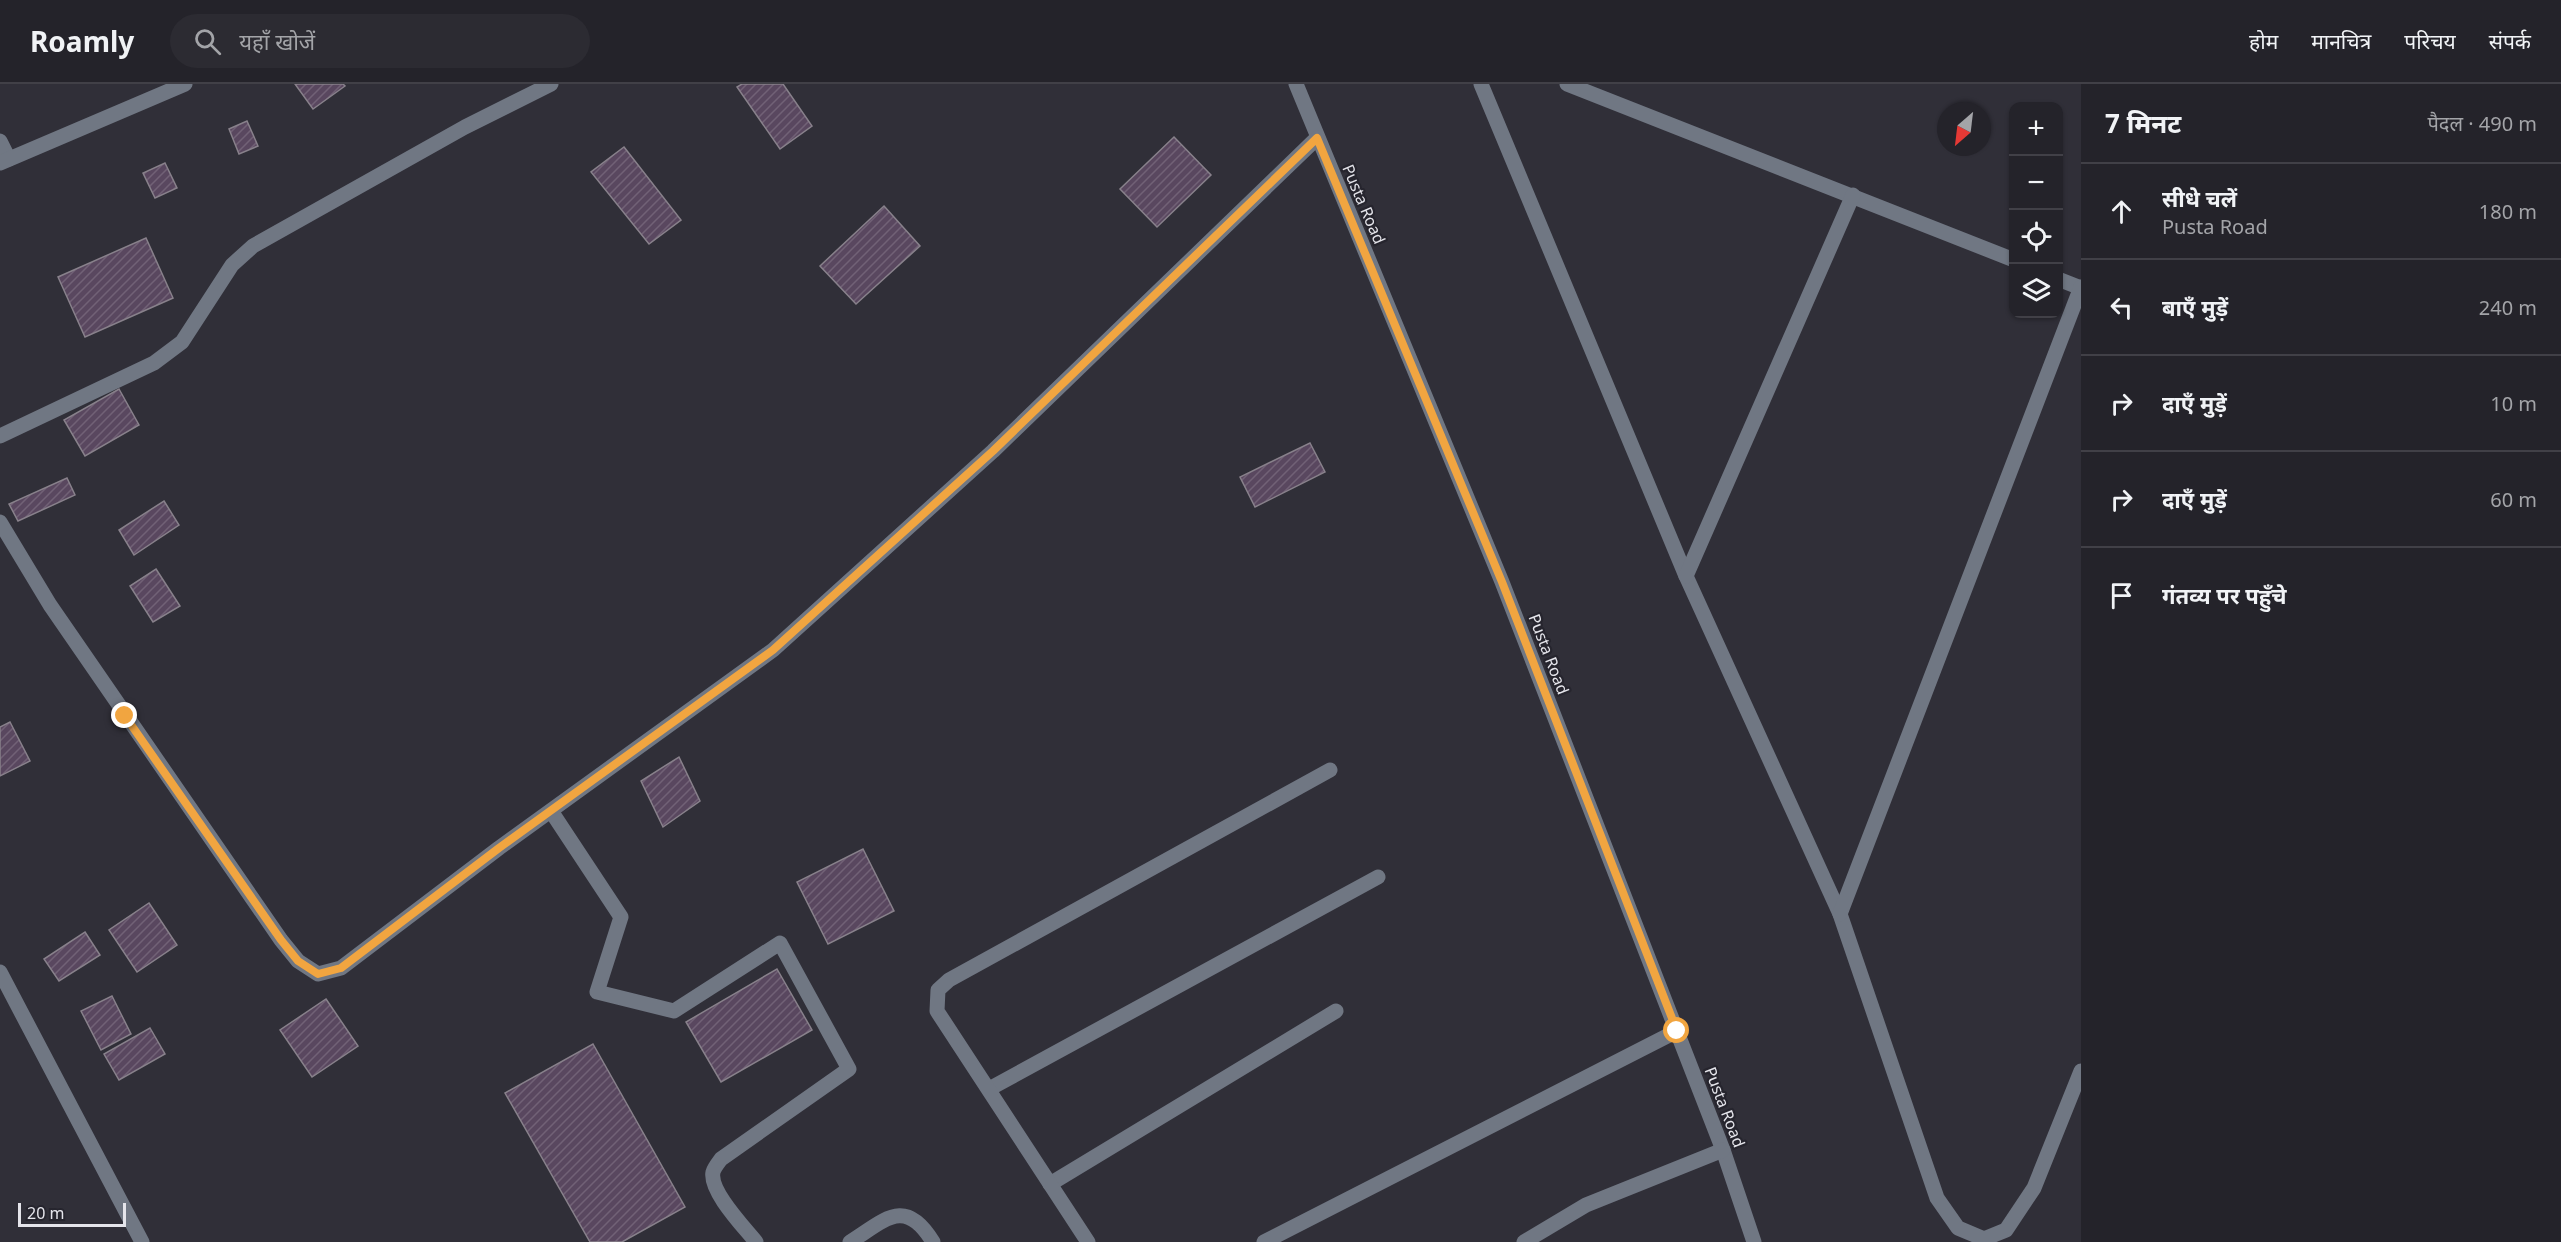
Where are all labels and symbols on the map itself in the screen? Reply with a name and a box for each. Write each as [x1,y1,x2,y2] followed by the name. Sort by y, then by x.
[1937,102,1991,156] north arrow
[1337,161,1391,247] street label: Pusta Road
[1524,611,1574,697] street label: Pusta Road
[111,702,137,728] route end
[1663,1017,1689,1043] route start
[1700,1064,1750,1150] street label: Pusta Road
[18,1200,126,1228] scale bar

